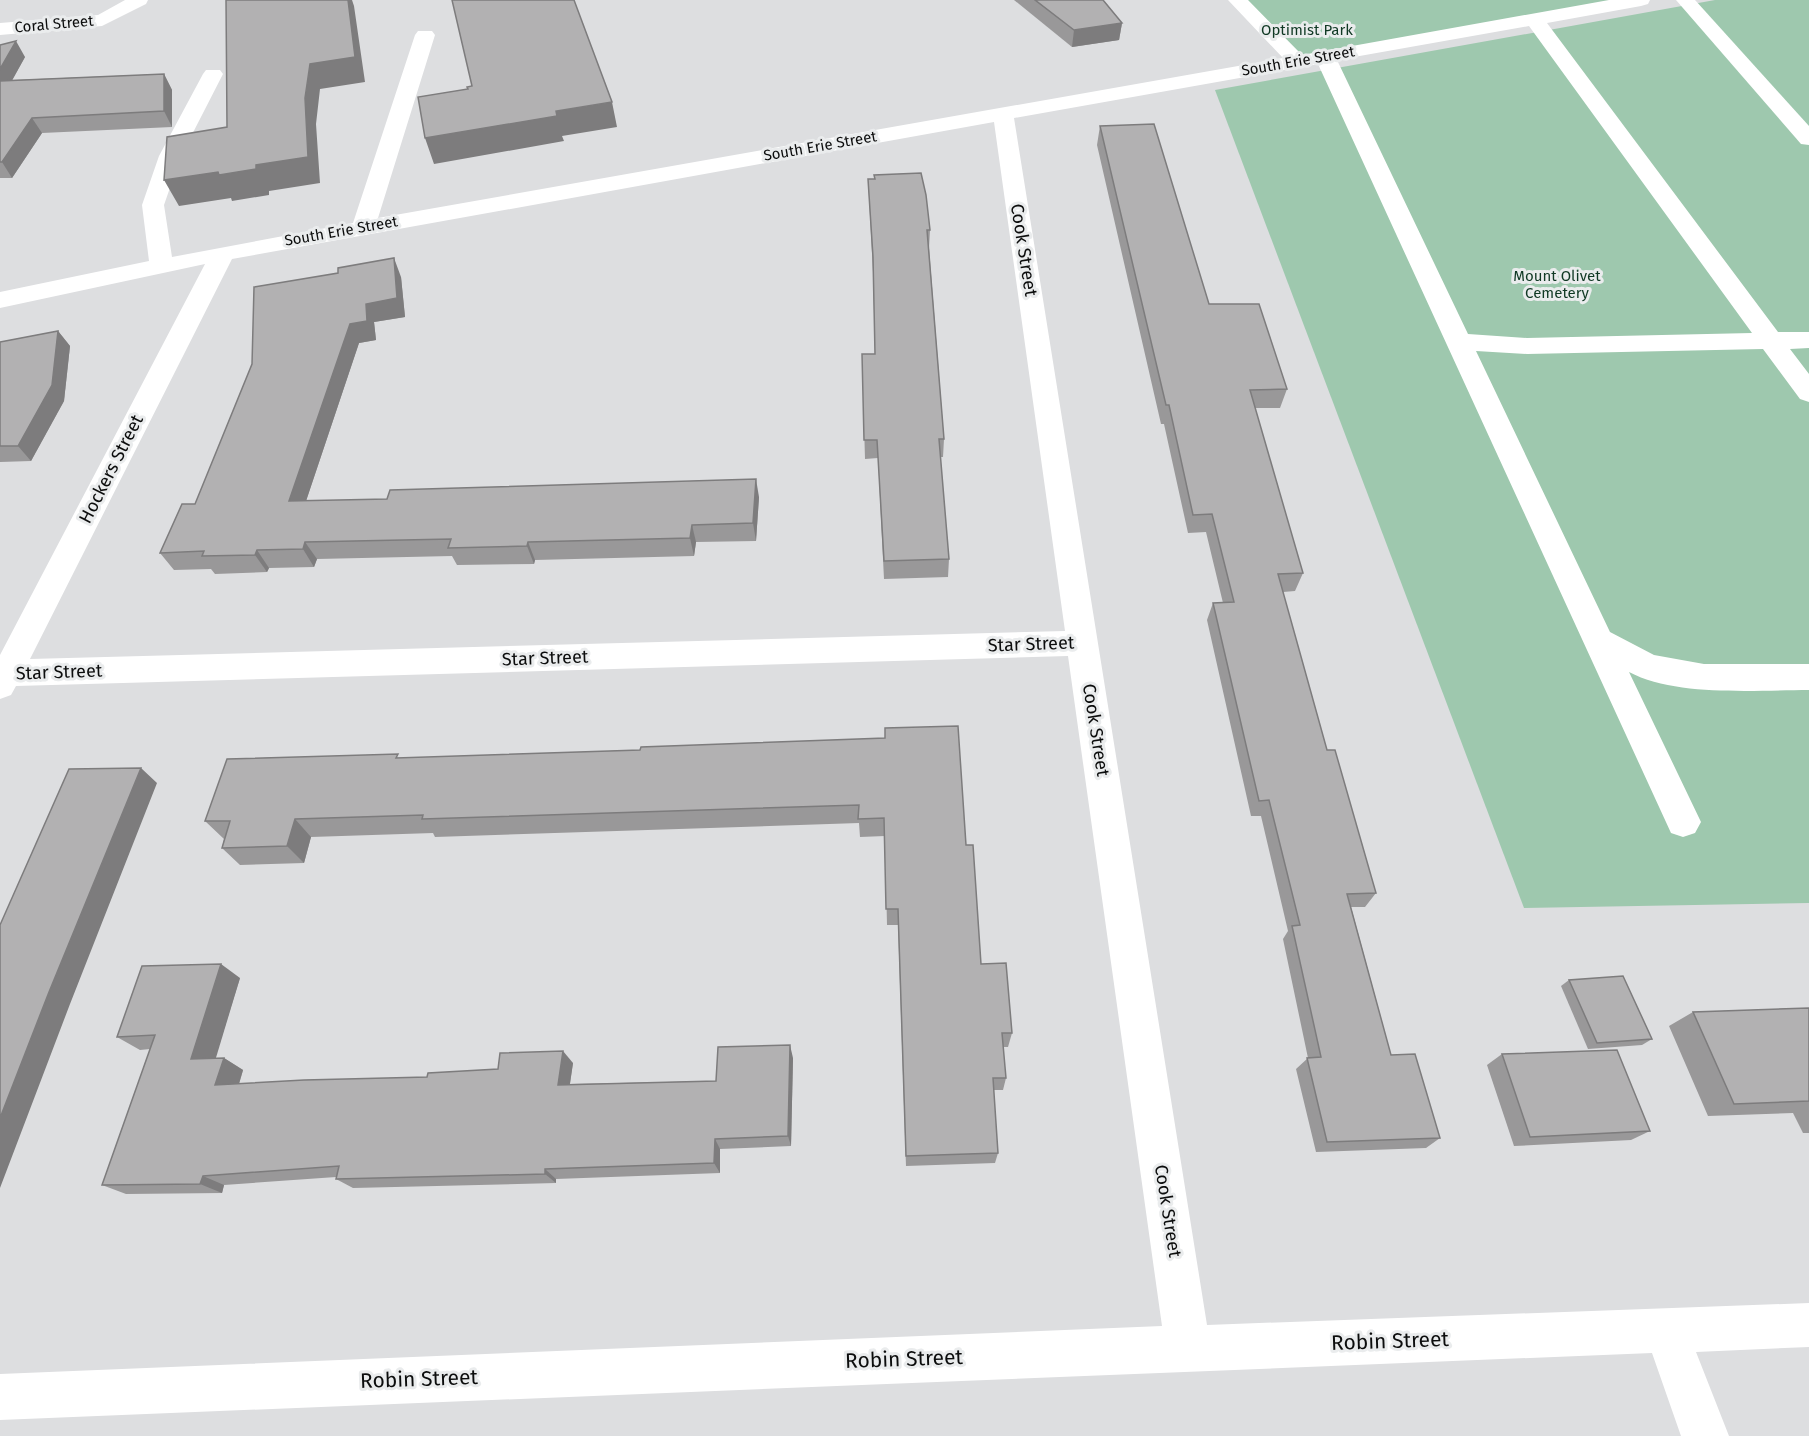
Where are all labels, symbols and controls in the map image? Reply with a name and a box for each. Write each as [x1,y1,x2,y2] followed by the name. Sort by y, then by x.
[14,12,95,36] street label: Coral Street
[1261,21,1353,39] park label: Optimist Park
[1240,42,1357,80] street label: South Erie Street
[762,127,879,165] street label: South Erie Street
[1006,202,1042,298] street label: Cook Street
[283,212,400,250] street label: South Erie Street
[1513,267,1601,302] park label: Mount Olivet Cemetery
[74,411,148,527] street label: Hockers Street
[987,631,1075,657] street label: Star Street
[501,645,589,671] street label: Star Street
[15,659,103,685] street label: Star Street
[1078,682,1114,778] street label: Cook Street
[1150,1163,1186,1259] street label: Cook Street
[1331,1326,1450,1356] street label: Robin Street
[845,1344,964,1374] street label: Robin Street
[360,1364,479,1394] street label: Robin Street

